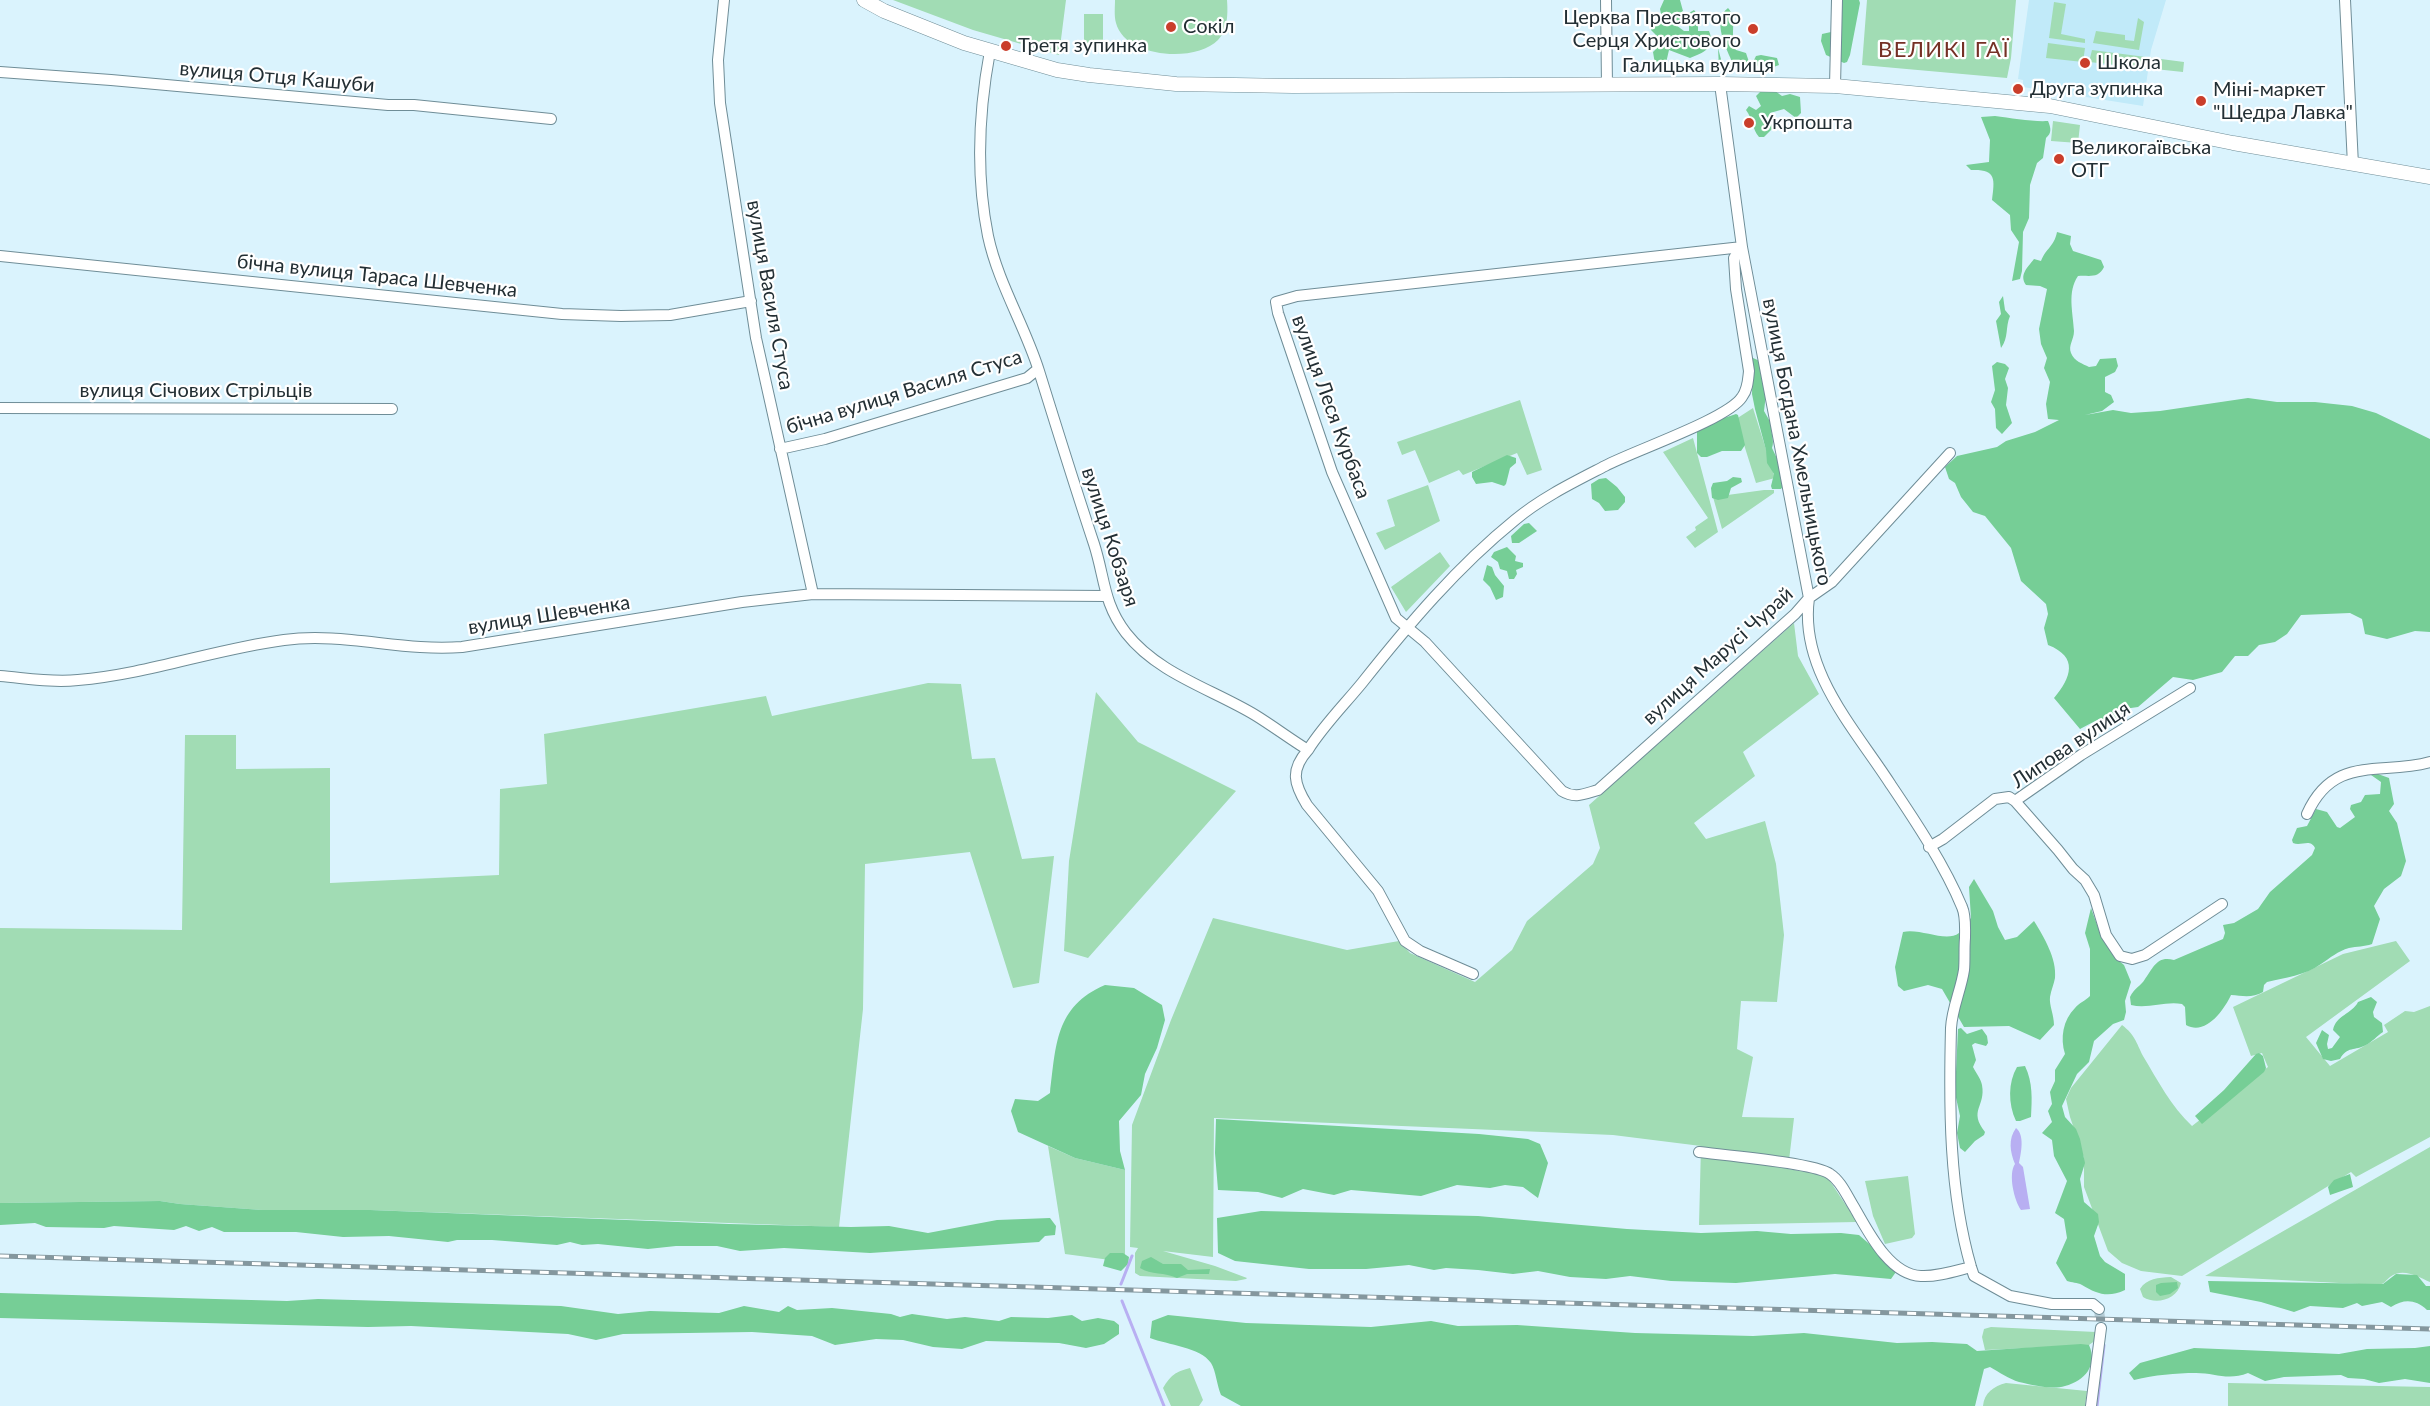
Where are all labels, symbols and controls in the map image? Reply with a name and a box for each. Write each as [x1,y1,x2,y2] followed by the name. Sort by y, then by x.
[1563,6,1741,53] place label: Церква Пресвятого Серця Христового
[1183,15,1234,39] place label: Сокіл
[1164,20,1178,34] marker: Сокіл
[1746,22,1760,36] marker: Церква Пресвятого Серця Христового
[1018,34,1147,58] place label: Третя зупинка
[1878,37,2010,63] district label: ВЕЛИКІ ГАЇ
[999,39,1013,53] marker: Третя зупинка
[2097,51,2161,75] place label: Школа
[1622,54,1774,78] street label: Галицька вулиця
[2078,56,2092,70] marker: Школа
[178,57,376,97] street label: вулиця Отця Кашуби
[2030,77,2163,101] place label: Друга зупинка
[2213,78,2353,125] place label: Міні-маркет "Щедра Лавка"
[2011,82,2025,96] marker: Друга зупинка
[2194,94,2208,108] marker: Міні-маркет "Щедра Лавка"
[1761,111,1853,135] place label: Укрпошта
[1742,116,1756,130] marker: Укрпошта
[2071,136,2211,183] place label: Великогаївська ОТГ
[2052,152,2066,166] marker: Великогаївська ОТГ
[741,198,799,392] street label: вулиця Василя Стуса
[236,249,518,303] street label: бічна вулиця Тараса Шевченка
[1757,296,1837,588] street label: вулиця Богдана Хмельницького
[1287,312,1375,502] street label: вулиця Леся Курбаса
[783,345,1025,439] street label: бічна вулиця Василя Стуса
[80,379,312,403] street label: вулиця Січових Стрільців
[1076,464,1144,610] street label: вулиця Кобзаря
[1638,582,1798,730] street label: вулиця Марусі Чурай
[466,590,632,640] street label: вулиця Шевченка
[2007,697,2135,793] street label: Липова вулиця

